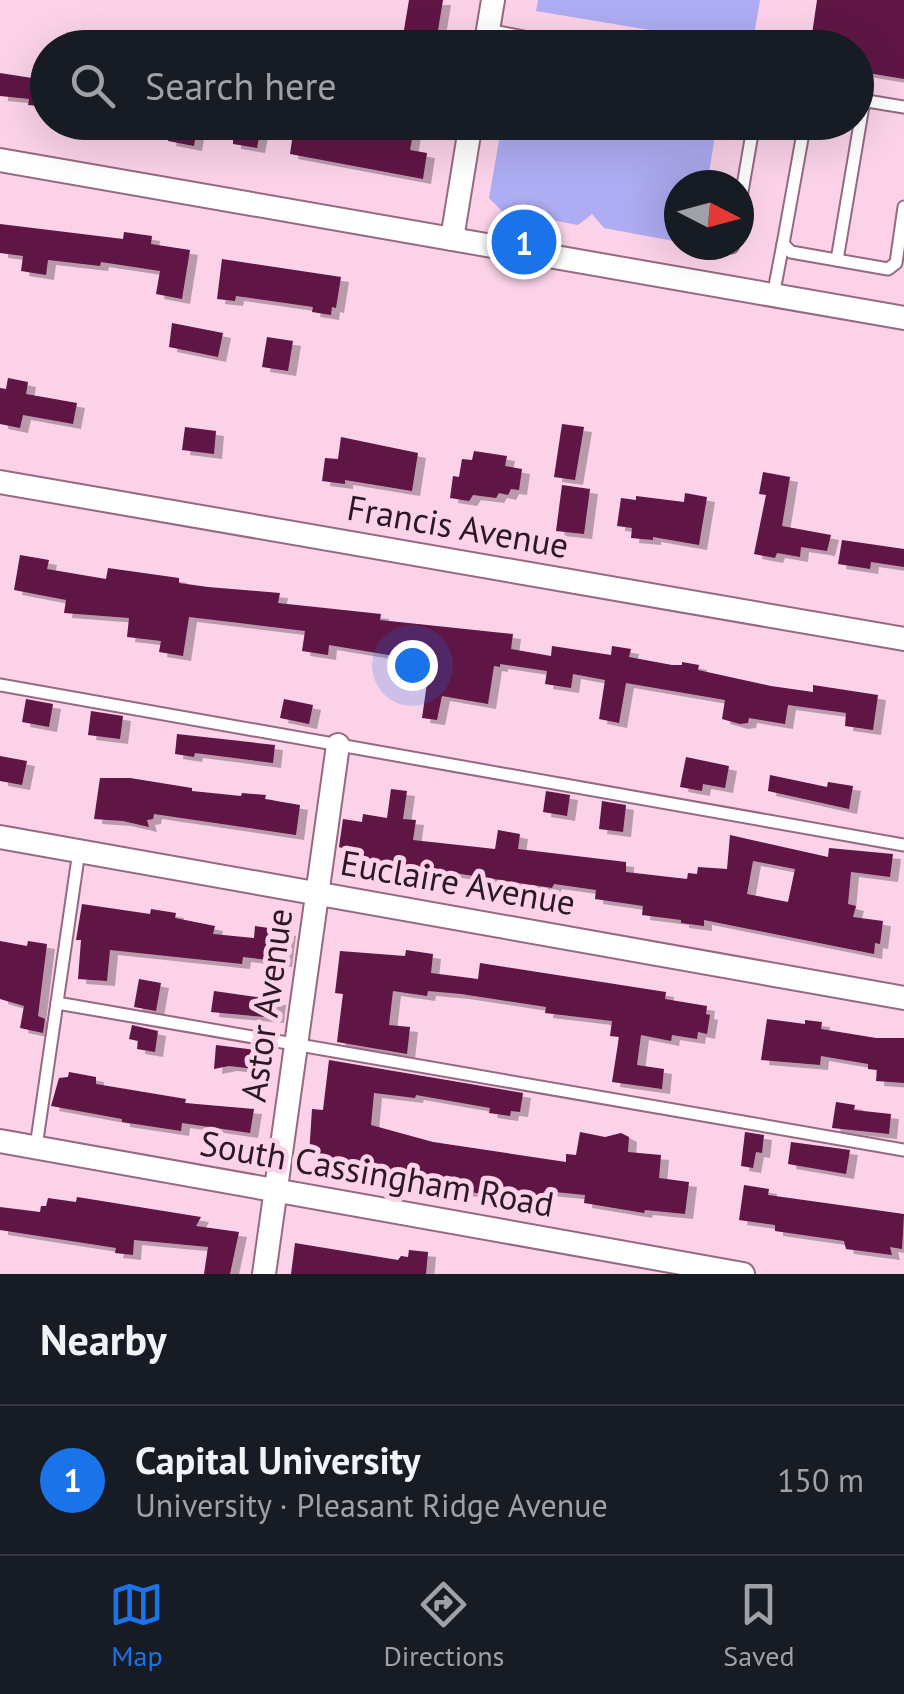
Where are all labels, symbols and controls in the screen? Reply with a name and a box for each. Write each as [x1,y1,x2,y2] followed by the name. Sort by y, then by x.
[30,30,874,140] search box
[65,58,120,113] icon: search
[145,61,337,110] text: Search here
[664,170,754,260] north arrow
[492,204,556,280] pin: 1
[344,484,572,568] street label: Francis Avenue
[387,640,438,691] your location
[337,839,579,925] street label: Euclaire Avenue
[230,905,302,1105] street label: Astor Avenue
[196,1119,558,1227] street label: South Cassingham Road
[40,1312,167,1367] text: Nearby
[135,1435,420,1484] text: Capital University
[63,1459,82,1501] text: 1
[777,1459,864,1501] text: 150 m
[135,1484,608,1526] text: University · Pleasant Ridge Avenue
[109,1577,164,1674] tab: Map
[383,1577,504,1674] tab: Directions
[723,1577,795,1674] tab: Saved

